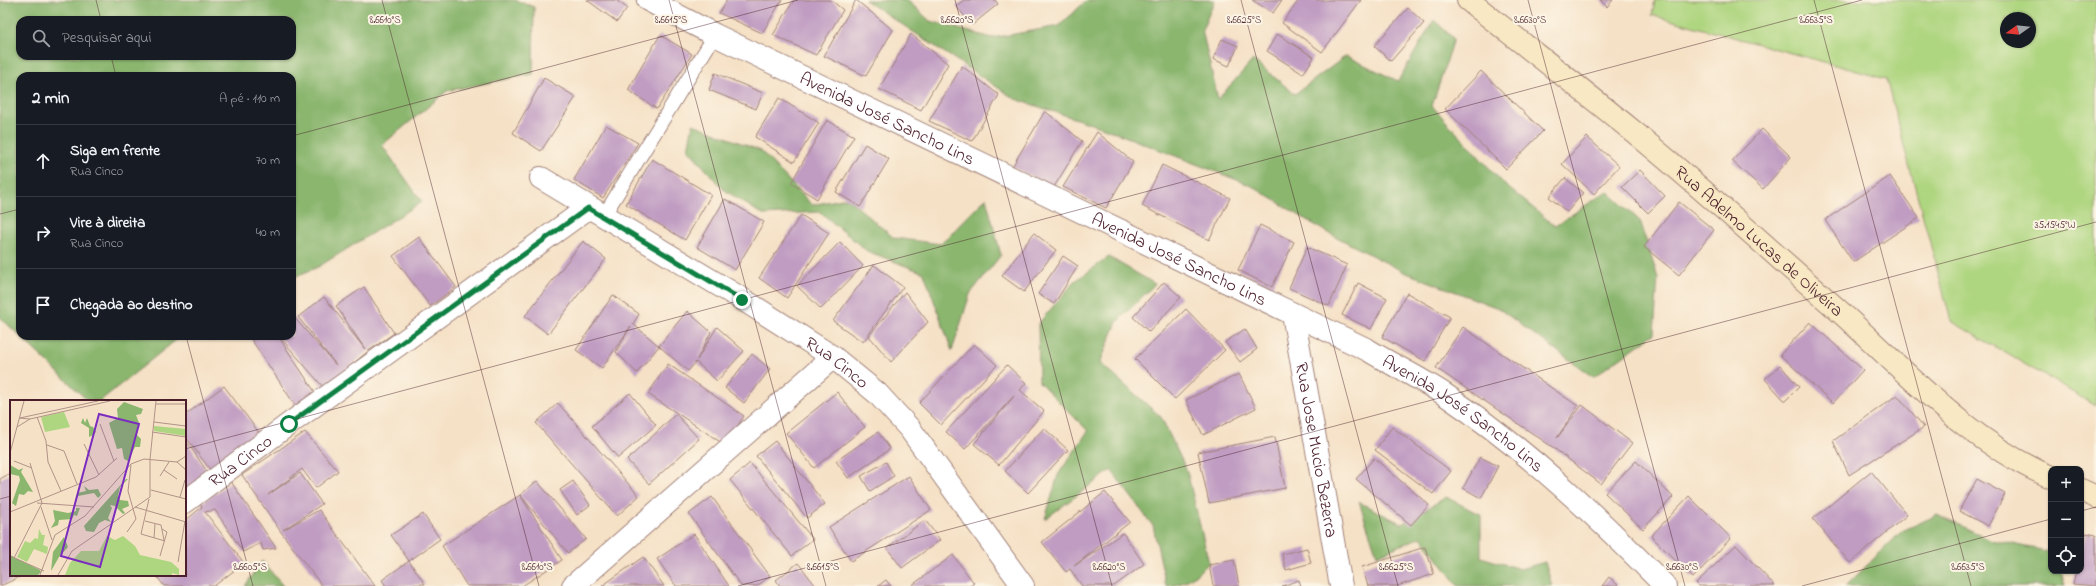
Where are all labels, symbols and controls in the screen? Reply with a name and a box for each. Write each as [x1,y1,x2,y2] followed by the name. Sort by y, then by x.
[2000,12,2036,48] north arrow
[369,13,401,28] text: 8.6610°S
[655,13,688,28] text: 8.6615°S
[941,13,974,28] text: 8.6620°S
[1227,13,1262,28] text: 8.6625°S
[1514,13,1547,28] text: 8.6630°S
[1799,13,1833,28] text: 8.6635°S
[16,16,296,60] search box
[30,27,52,49] icon: search
[62,27,151,49] text: Pesquisar aqui
[795,67,978,173] street label: Avenida José Sancho Lins
[32,86,69,111] text: 2 min
[219,89,280,108] text: A pé · 110 m
[70,140,160,162] text: Siga em frente
[32,150,54,172] icon: ahead
[256,151,280,170] text: 70 m
[1668,160,1848,324] street label: Rua Adelmo Lucas de Oliveira
[70,162,123,181] text: Rua Cinco
[1086,207,1270,314] street label: Avenida José Sancho Lins
[70,212,145,234] text: Vire à direita
[2034,218,2076,233] text: 35.1545°W
[32,222,54,244] icon: right
[256,223,280,242] text: 40 m
[70,234,123,253] text: Rua Cinco
[733,291,751,309] route end
[32,294,54,316] icon: arrive
[70,294,193,316] text: Chegada ao destino
[799,331,874,396] street label: Rua Cinco
[1377,350,1548,480] street label: Avenida José Sancho Lins
[1287,361,1343,540] street label: Rua Jose Mucio Bezerra
[10,400,186,576] inset map
[280,415,298,433] route start
[204,430,279,495] street label: Rua Cinco
[2048,466,2084,574] map controls
[2048,466,2084,502] button: +
[2048,502,2084,538] button: −
[2048,538,2084,574] button: locate
[233,560,267,575] text: 8.6605°S
[521,560,553,575] text: 8.6610°S
[807,560,840,575] text: 8.6615°S
[1093,560,1126,575] text: 8.6620°S
[1379,560,1414,575] text: 8.6625°S
[1666,560,1699,575] text: 8.6630°S
[1951,560,1985,575] text: 8.6635°S

